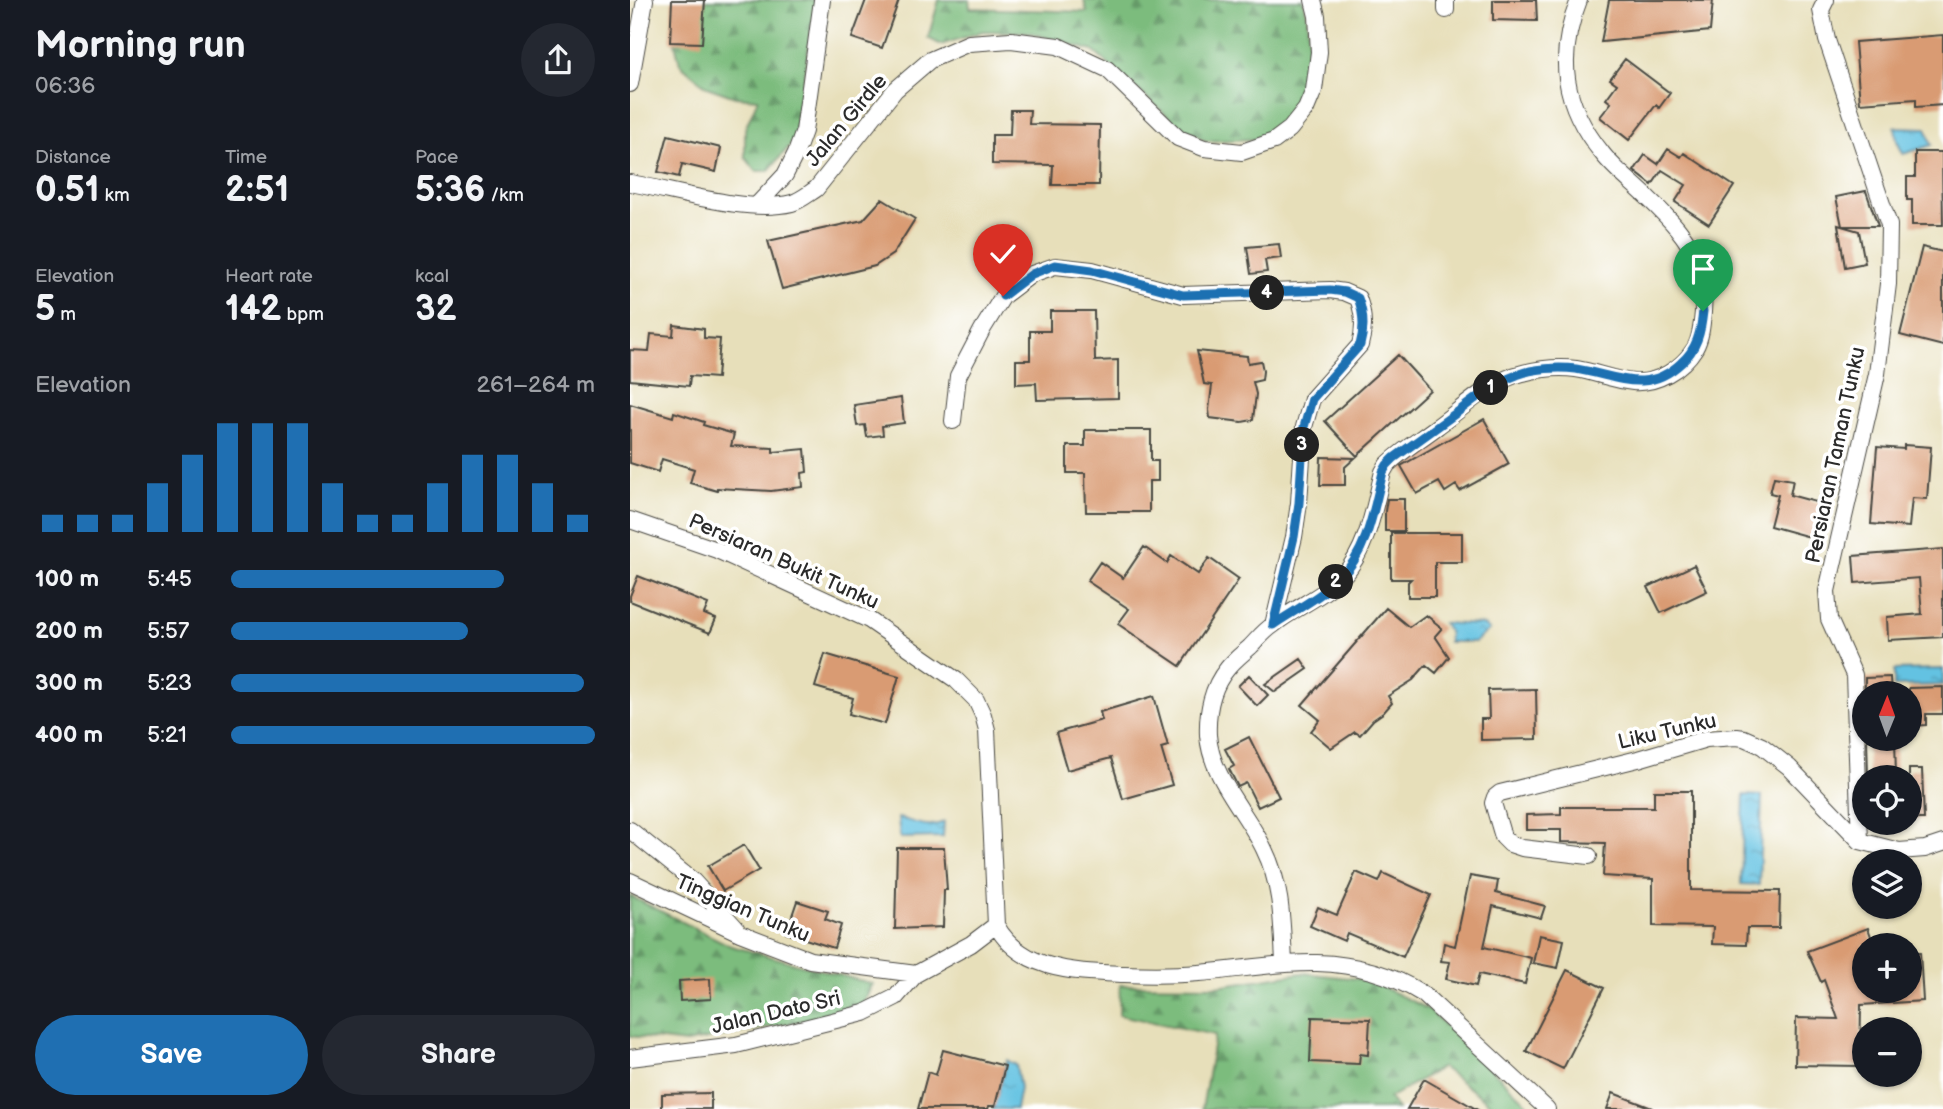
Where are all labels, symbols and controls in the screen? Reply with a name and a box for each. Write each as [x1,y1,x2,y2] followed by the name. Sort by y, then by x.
[35,23,246,68] text: Morning run
[521,23,595,97] button: share
[800,69,892,172] street label: Jalan Girdle
[35,72,95,100] text: 06:36
[35,146,111,169] text: Distance
[225,146,267,169] text: Time
[415,146,458,169] text: Pace
[35,169,99,212] text: 0.51
[225,169,289,212] text: 2:51
[415,169,485,212] text: 5:36
[99,184,130,207] text: km
[485,184,524,207] text: /km
[973,224,1033,296] pin
[984,235,1022,273] icon: check
[1673,239,1733,311] pin
[1684,250,1722,288] icon: arrive
[35,265,114,288] text: Elevation
[225,265,313,288] text: Heart rate
[415,265,449,288] text: kcal
[1250,276,1284,310] pin: 4
[1261,281,1272,304] text: 4
[35,288,55,331] text: 5
[225,288,281,331] text: 142
[415,288,456,331] text: 32
[55,303,76,326] text: m
[281,303,324,326] text: bpm
[1800,345,1871,566] street label: Persiaran Taman Tunku
[1474,370,1508,406] pin: 1
[35,371,131,399] text: Elevation
[476,371,595,399] text: 261–264 m
[1487,376,1495,399] text: 1
[1284,428,1320,462] pin: 3
[1296,433,1307,456] text: 3
[685,508,883,615] street label: Persiaran Bukit Tunku
[1318,564,1354,600] pin: 2
[35,565,99,593] text: 100 m
[147,565,192,593] text: 5:45
[1330,570,1341,593] text: 2
[35,617,103,645] text: 200 m
[147,617,189,645] text: 5:57
[35,669,103,697] text: 300 m
[147,669,192,697] text: 5:23
[1852,681,1922,751] north arrow
[1852,681,1922,1087] map controls
[1615,708,1719,755] street label: Liku Tunku
[35,721,103,749] text: 400 m
[147,721,187,749] text: 5:21
[1852,765,1922,835] button: locate
[1852,849,1922,919] button: layers
[672,869,813,948] street label: Tinggian Tunku
[1852,933,1922,1003] button: +
[709,986,843,1039] street label: Jalan Dato Sri
[35,1015,308,1095] button: Save
[322,1015,595,1095] button: Share
[1852,1017,1922,1087] button: −

